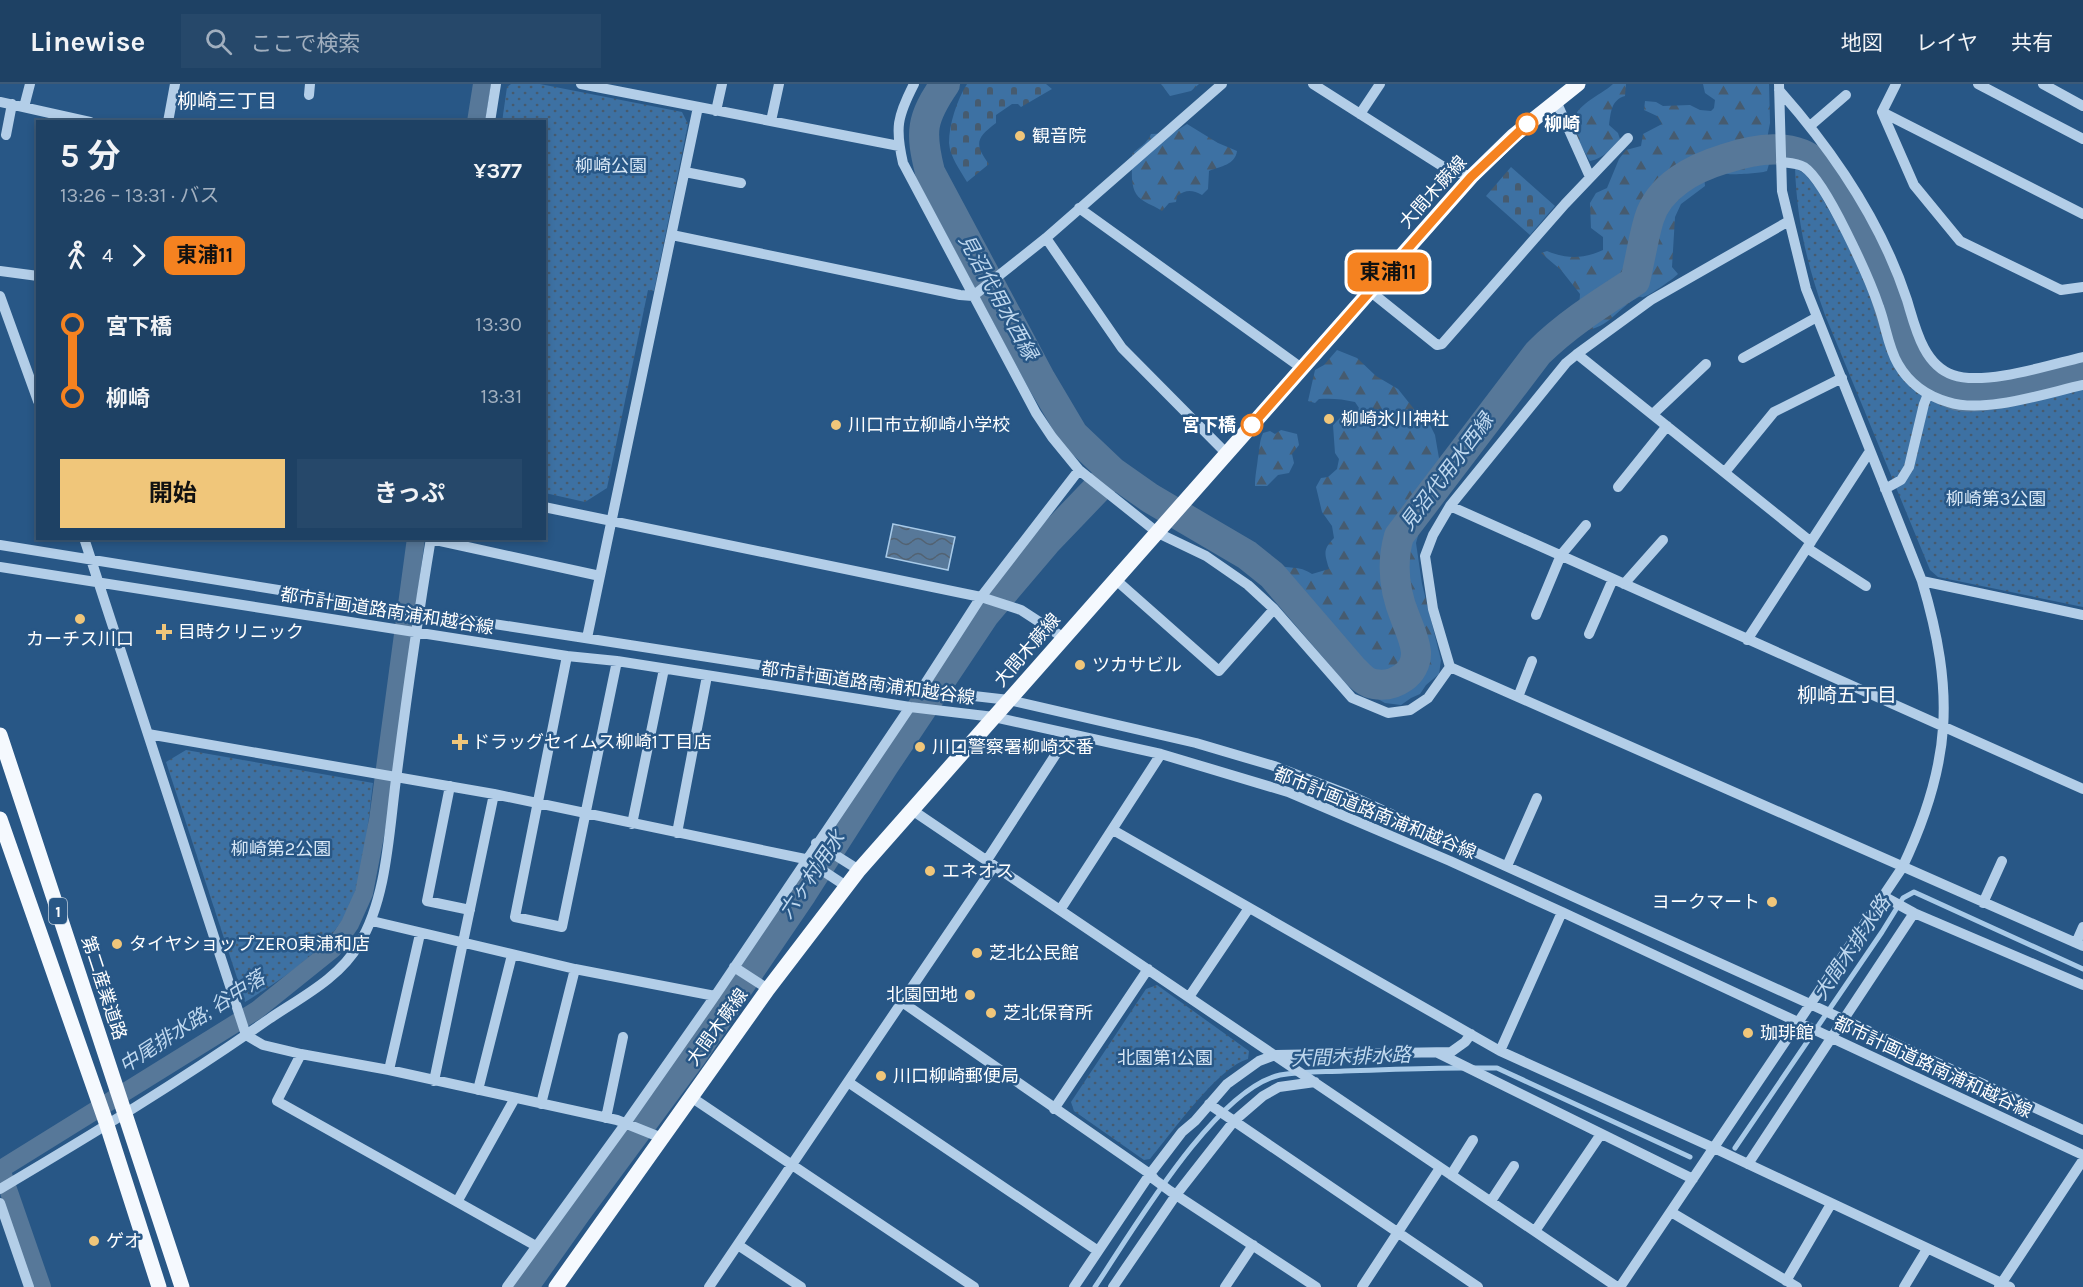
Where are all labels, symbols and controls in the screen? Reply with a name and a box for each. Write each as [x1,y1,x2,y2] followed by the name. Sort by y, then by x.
[181,14,601,68] search box
[30,25,145,58] text: Linewise
[202,25,235,58] icon: search
[250,31,360,57] text: ここで検索
[1841,31,1883,55] text: 地図
[1916,31,1978,55] text: レイヤ
[2011,31,2053,55] text: 共有
[177,90,277,113] district label: 柳崎三丁目
[1516,113,1538,135] marker: 柳崎
[1544,113,1580,135] place label: 柳崎
[1032,125,1086,147] place label: 観音院
[1013,129,1027,143] marker: 観音院
[60,137,121,175] text: 5 分
[1395,151,1471,233] street label: 大間木蕨線
[575,155,647,177] park label: 柳崎公園
[474,158,522,184] text: ¥377
[60,184,220,207] text: 13:26 – 13:31 · バス
[954,230,1043,366] water label: 見沼代用水西縁
[60,239,93,272] icon: walk
[122,239,155,272] icon: forward
[176,243,233,267] text: 東浦11
[102,244,113,267] text: 4
[1346,252,1430,291] line badge: 東浦11
[1360,260,1416,284] text: 東浦11
[475,313,522,336] text: 13:30
[106,314,172,340] text: 宮下橋
[481,385,522,408] text: 13:31
[106,386,150,412] text: 柳崎
[1341,408,1449,430] place label: 柳崎氷川神社
[1396,408,1500,535] water label: 見沼代用水西縁
[1322,412,1336,426] marker: 柳崎氷川神社
[848,414,1010,436] place label: 川口市立柳崎小学校
[1182,414,1236,436] place label: 宮下橋
[1241,414,1263,436] marker: 宮下橋
[829,418,843,432] marker: 川口市立柳崎小学校
[60,459,285,528] button: 開始
[297,459,522,528] button: きっぷ
[1946,488,2046,510] park label: 柳崎第3公園
[279,583,495,639] street label: 都市計画道路南浦和越谷線
[989,609,1065,691] street label: 大間木蕨線
[73,612,87,626] marker: カーチス川口
[178,621,304,643] place label: 目時クリニック
[155,623,173,641] marker: 目時クリニック
[26,628,134,650] place label: カーチス川口
[1092,654,1182,676] place label: ツカサビル
[760,657,976,709] street label: 都市計画道路南浦和越谷線
[1073,658,1087,672] marker: ツカサビル
[1797,684,1897,707] district label: 柳崎五丁目
[472,731,712,753] place label: ドラッグセイムス柳崎1丁目店
[453,735,467,749] marker: ドラッグセイムス柳崎1丁目店
[932,736,1094,758] place label: 川口警察署柳崎交番
[913,740,927,754] marker: 川口警察署柳崎交番
[1271,762,1479,864] street label: 都市計画道路南浦和越谷線
[775,825,851,923] water label: 六ヶ村用水
[231,838,331,860] park label: 柳崎第2公園
[942,860,1014,882] place label: エネオス
[923,864,937,878] marker: エネオス
[1809,890,1896,1004] water label: 大間木排水路
[1652,891,1760,913] place label: ヨークマート
[1765,895,1779,909] marker: ヨークマート
[49,898,67,924] road number: 1
[77,933,131,1043] street label: 第二産業道路
[129,933,370,955] place label: タイヤショップZERO東浦和店
[110,937,124,951] marker: タイヤショップZERO東浦和店
[989,942,1079,964] place label: 芝北公民館
[970,946,984,960] marker: 芝北公民館
[115,965,272,1078] water label: 中尾排水路; 谷中落
[682,984,752,1070] street label: 大間木蕨線
[886,984,958,1006] place label: 北園団地
[963,988,977,1002] marker: 北園団地
[1003,1002,1093,1024] place label: 芝北保育所
[984,1006,998,1020] marker: 芝北保育所
[1830,1011,2036,1123] street label: 都市計画道路南浦和越谷線
[1760,1022,1814,1044] place label: 珈琲館
[1741,1026,1755,1040] marker: 珈琲館
[1291,1043,1413,1071] water label: 大間木排水路
[1117,1047,1213,1069] park label: 北園第1公園
[893,1065,1019,1087] place label: 川口柳崎郵便局
[874,1069,888,1083] marker: 川口柳崎郵便局
[106,1230,142,1252] place label: ゲオ
[87,1234,101,1248] marker: ゲオ

